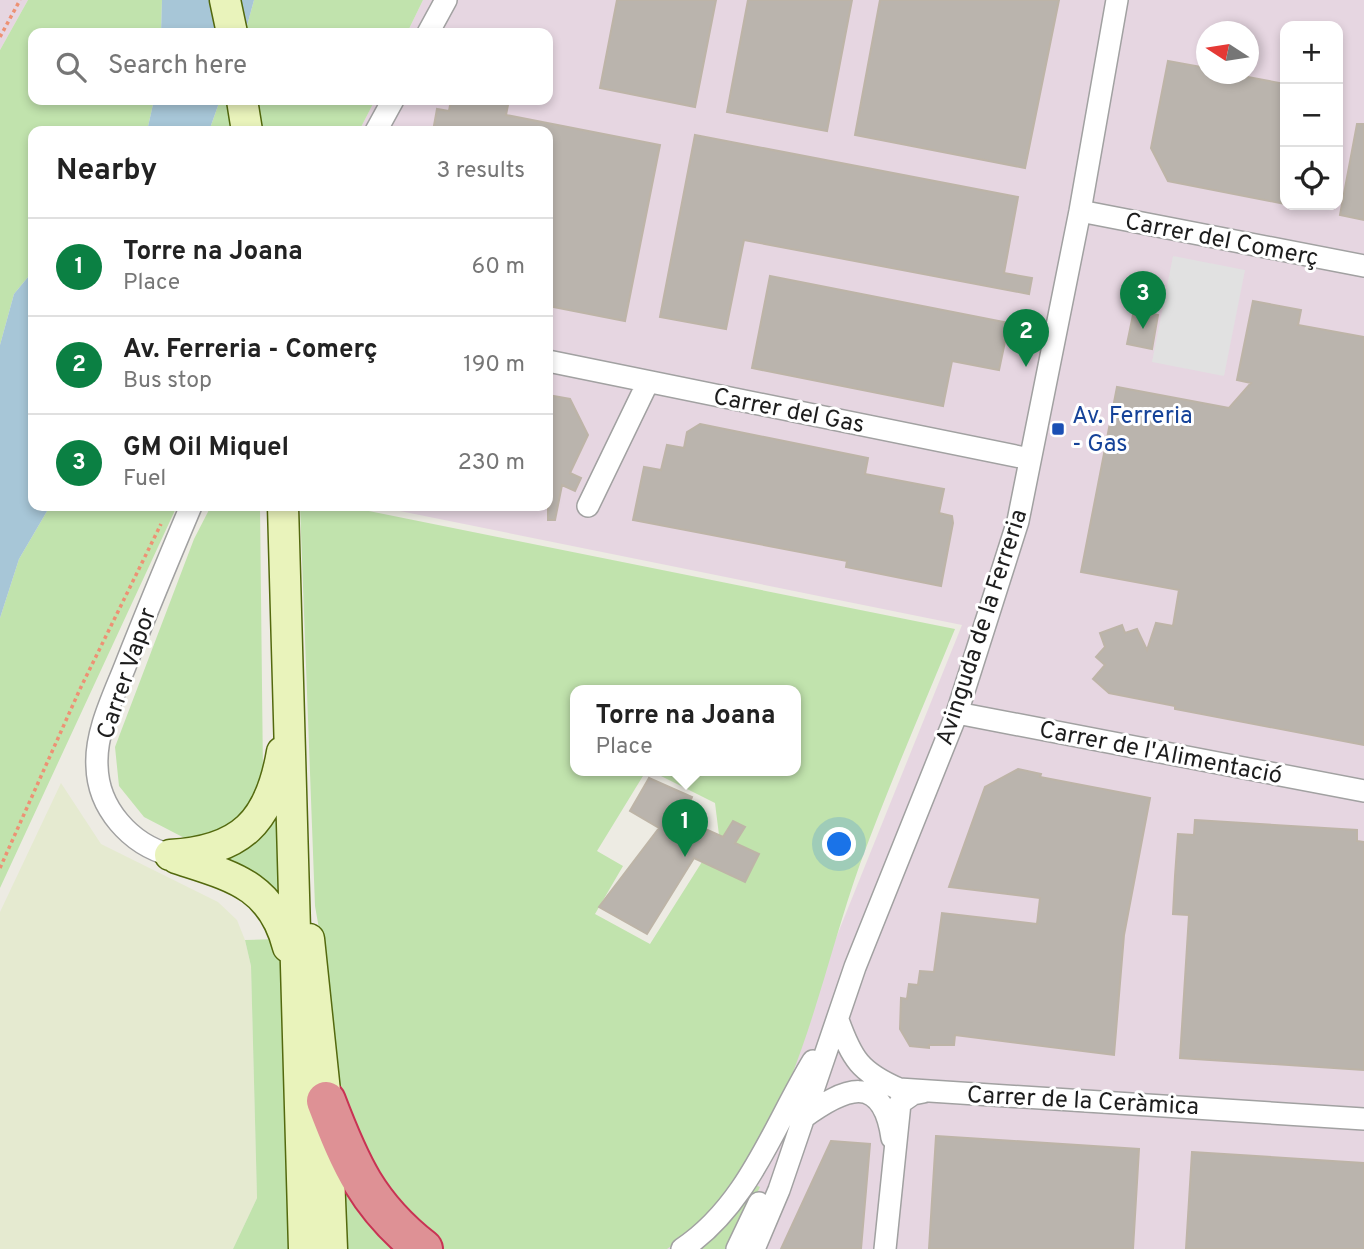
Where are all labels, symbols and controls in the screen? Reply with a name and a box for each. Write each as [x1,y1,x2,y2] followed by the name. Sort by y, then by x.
[1196,21,1259,84] north arrow
[1280,21,1343,210] map controls
[1280,21,1343,84] button: +
[28,28,553,105] search box
[52,48,90,86] icon: search
[108,50,247,83] text: Search here
[1280,84,1343,147] button: −
[1280,147,1343,210] button: locate
[56,153,157,190] text: Nearby
[436,157,525,186] text: 3 results
[1122,208,1321,274] street label: Carrer del Comerç
[123,236,303,269] text: Torre na Joana
[74,253,84,282] text: 1
[472,253,525,282] text: 60 m
[123,269,180,298] text: Place
[1120,271,1166,329] pin: 3
[1003,309,1049,367] pin: 2
[123,334,378,367] text: Av. Ferreria - Comerç
[72,351,86,380] text: 2
[463,351,525,380] text: 190 m
[123,367,212,396] text: Bus stop
[711,383,867,441] street label: Carrer del Gas
[1072,402,1193,460] place label: Av. Ferreria - Gas
[1050,421,1066,437] marker: Av. Ferreria - Gas
[123,432,289,465] text: GM Oil Miquel
[72,449,86,478] text: 3
[458,449,525,478] text: 230 m
[123,465,166,494] text: Fuel
[931,506,1035,749] street label: Avinguda de la Ferreria
[91,604,164,743] street label: Carrer Vapor
[570,685,801,776] popup
[596,700,775,733] text: Torre na Joana
[1037,716,1285,792] street label: Carrer de l'Alimentació
[596,733,653,762] text: Place
[662,799,708,857] pin: 1
[822,827,856,861] your location
[966,1081,1200,1123] street label: Carrer de la Ceràmica

